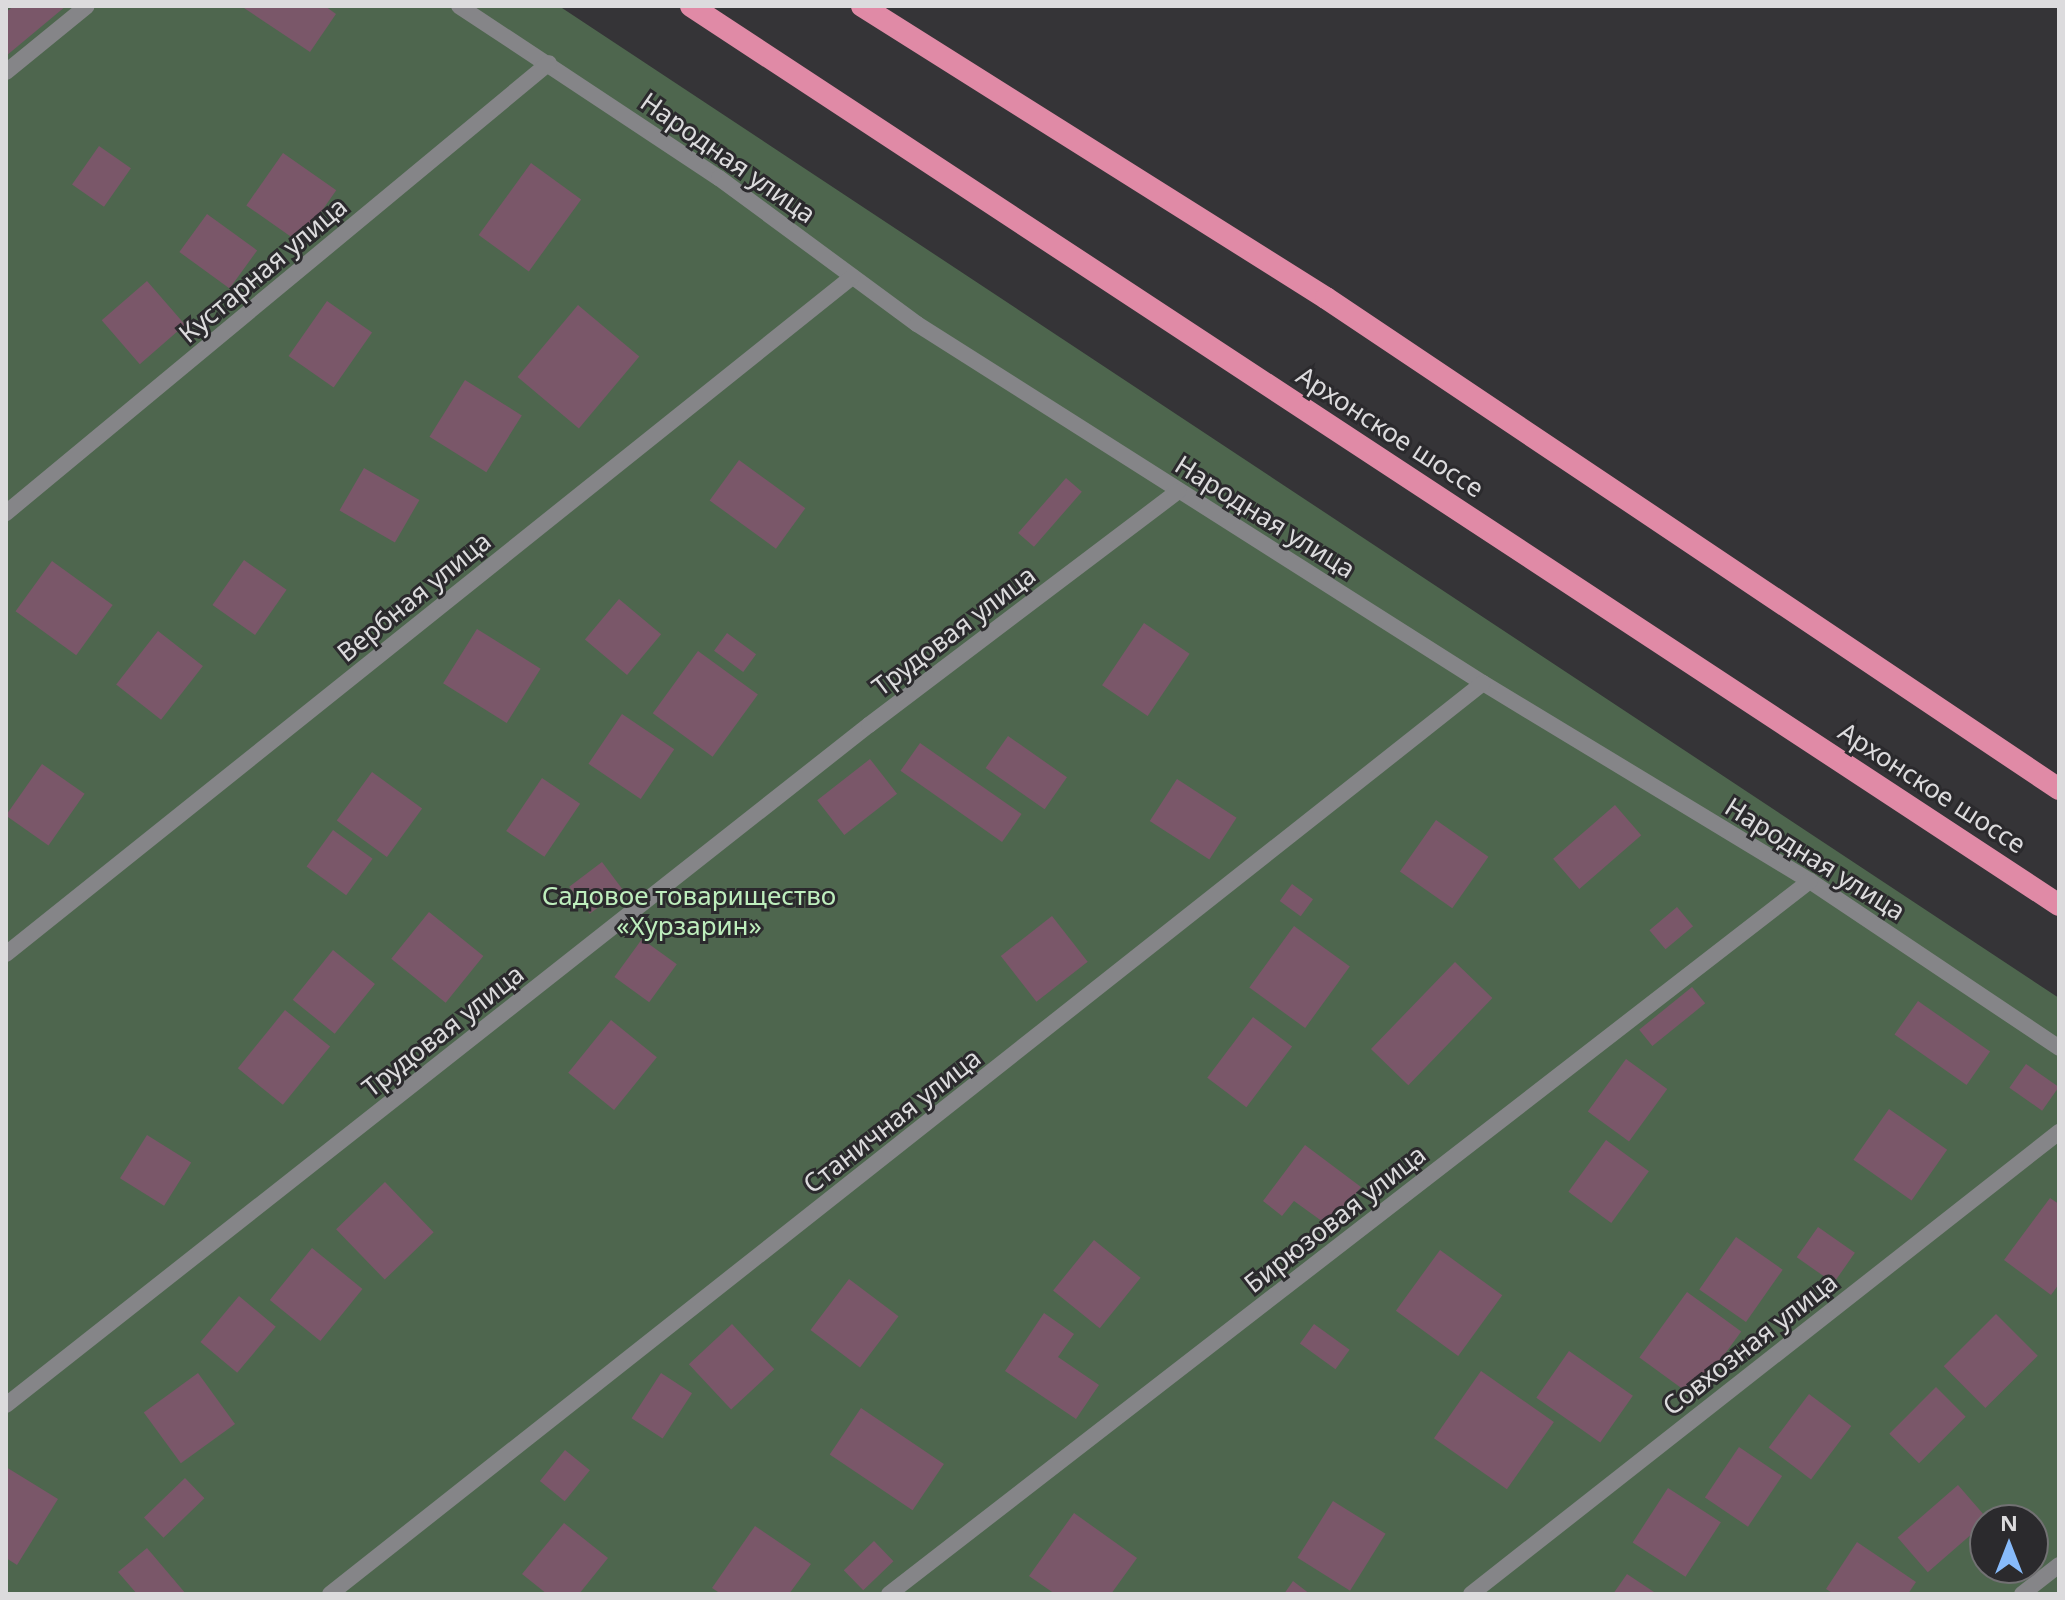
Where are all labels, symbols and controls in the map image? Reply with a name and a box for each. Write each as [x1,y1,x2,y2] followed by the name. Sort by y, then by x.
[634,86,822,230] street label: Народная улица
[173,191,353,349] street label: Кустарная улица
[1291,360,1489,504] street label: Архонское шоссе
[1169,449,1361,585] street label: Народная улица
[331,526,497,668] street label: Вербная улица
[866,559,1042,703] street label: Трудовая улица
[1833,716,2031,860] street label: Архонское шоссе
[1719,791,1911,927] street label: Народная улица
[542,880,836,942] park label: Садовое товарищество «Хурзарин»
[356,958,530,1104] street label: Трудовая улица
[797,1042,987,1200] street label: Станичная улица
[1238,1139,1432,1299] street label: Бирюзовая улица
[1656,1266,1844,1422] street label: Совхозная улица
[1969,1504,2049,1584] north arrow
[2000,1507,2018,1537] text: N

